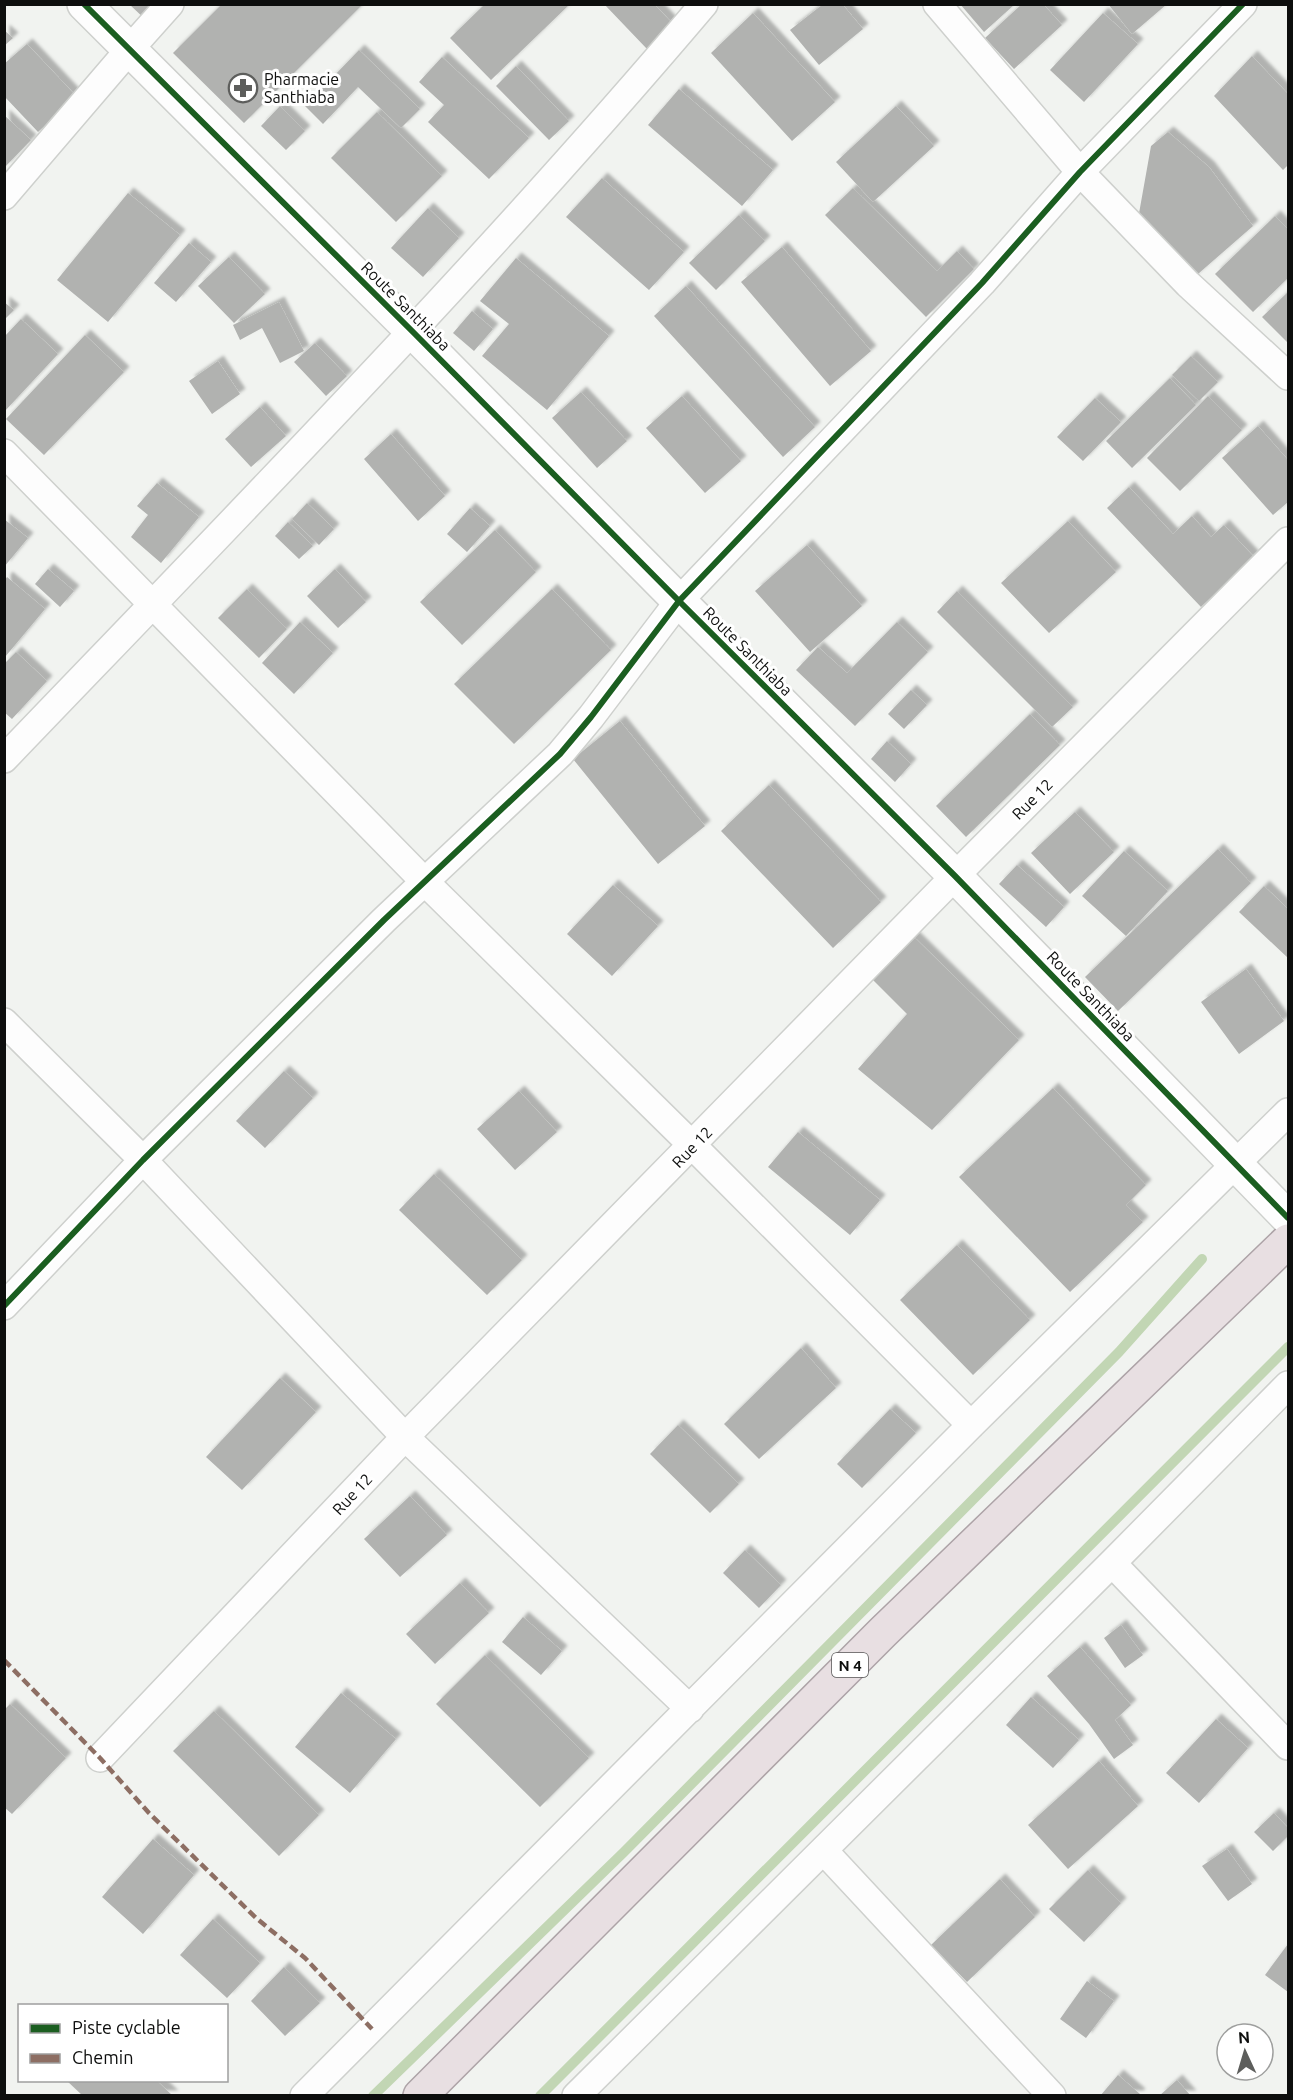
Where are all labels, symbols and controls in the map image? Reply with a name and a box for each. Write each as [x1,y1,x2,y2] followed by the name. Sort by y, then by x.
[264,70,339,106] place label: Pharmacie Santhiaba
[227,72,259,104] pharmacy icon: Pharmacie Santhiaba
[358,258,454,354] street label: Route Santhiaba
[700,603,796,699] street label: Route Santhiaba
[1008,775,1056,823] street label: Rue 12
[1044,947,1138,1045] street label: Route Santhiaba
[668,1123,716,1171] street label: Rue 12
[328,1470,376,1518] street label: Rue 12
[832,1653,868,1677] road number: N 4
[18,2004,228,2082] legend
[72,2017,181,2037] text: Piste cyclable
[1215,2022,1275,2082] north arrow
[1237,2028,1251,2046] text: N
[72,2047,133,2067] text: Chemin

